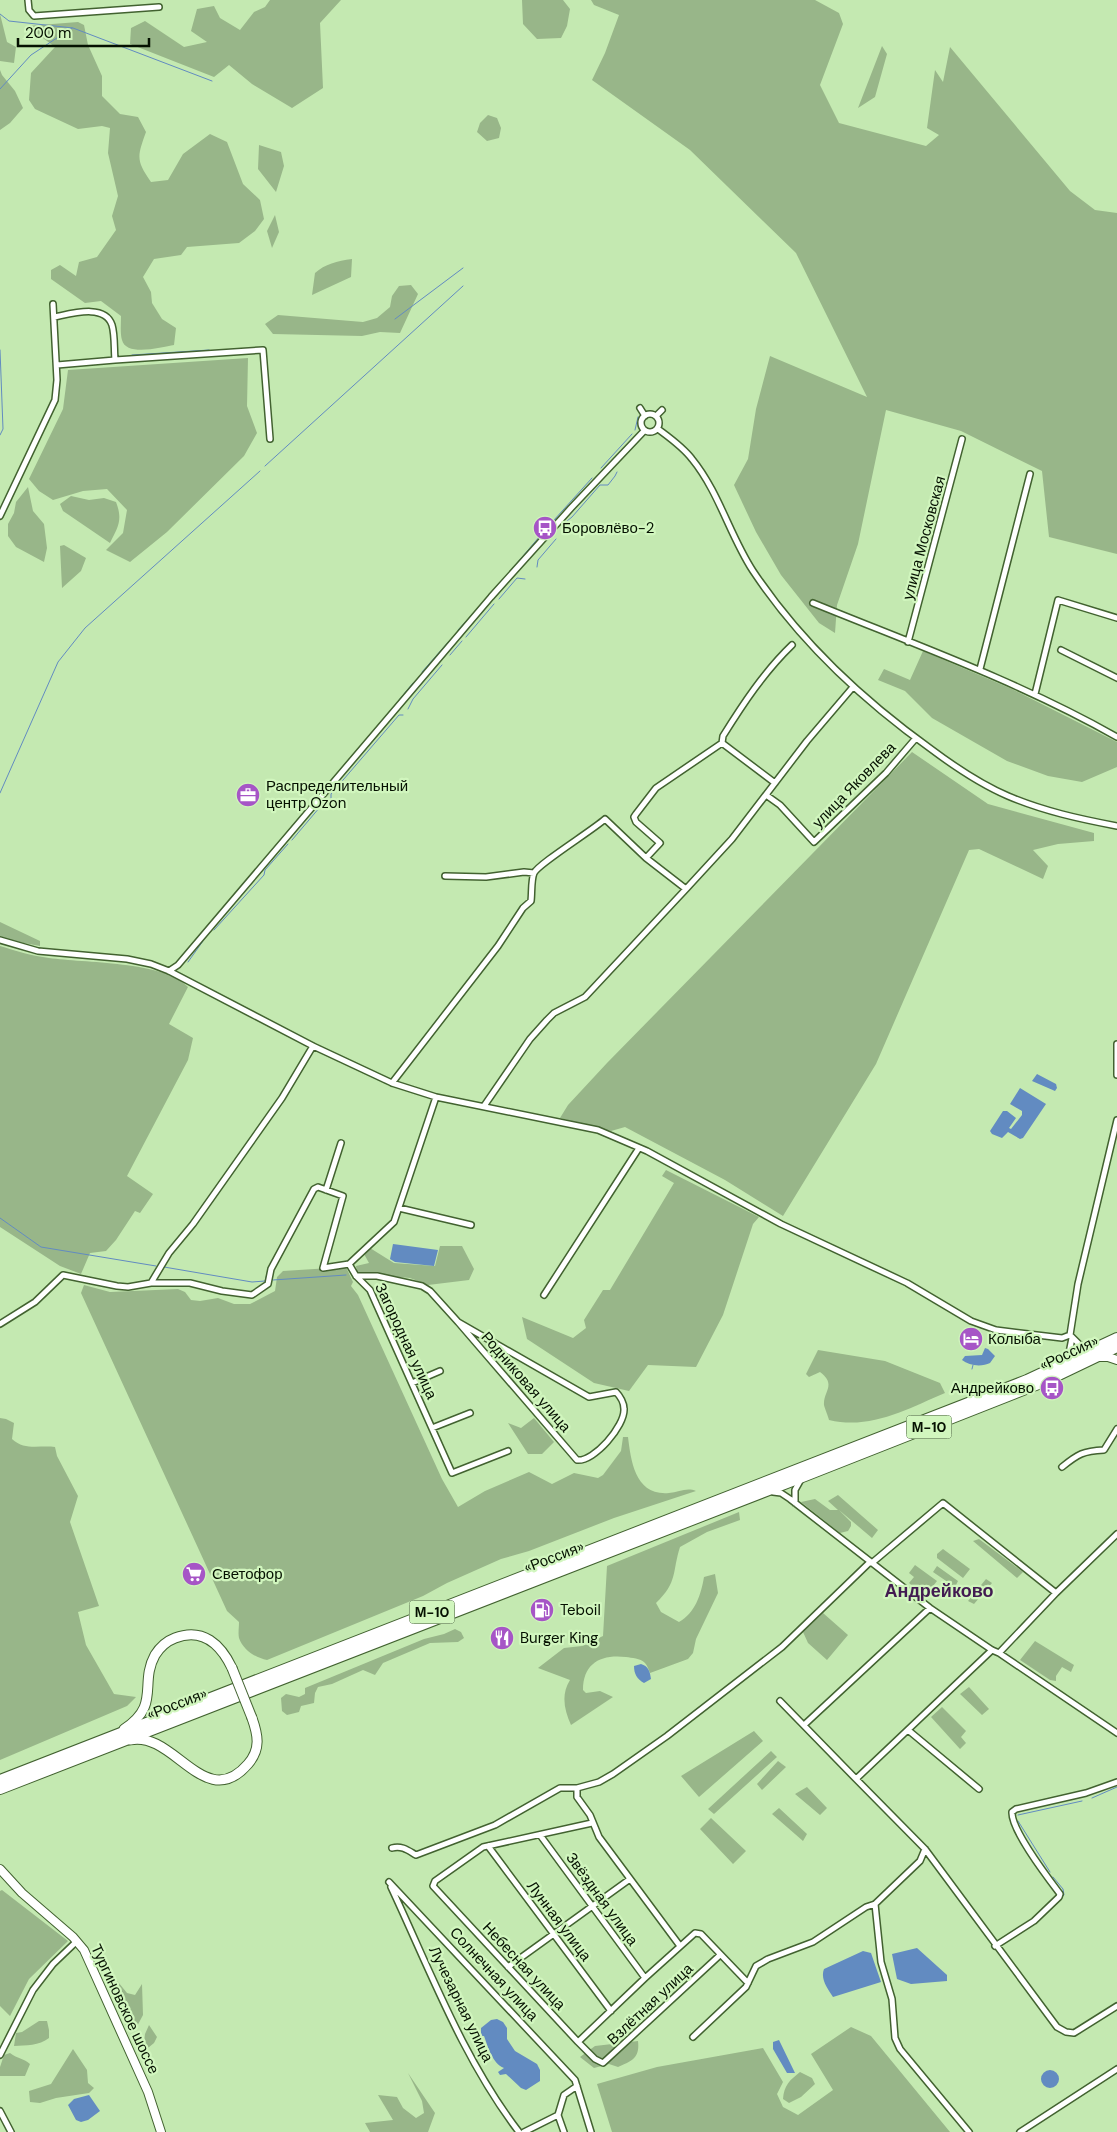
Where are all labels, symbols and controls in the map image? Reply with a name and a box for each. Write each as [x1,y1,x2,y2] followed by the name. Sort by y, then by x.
[18,15,149,47] scale bar
[25,23,71,43] text: 200 m
[898,474,950,602] street label: улица Московская
[532,515,558,541] bus stop icon: Боровлёво-2
[562,518,655,538] place label: Боровлёво-2
[808,737,901,832] street label: улица Яковлева
[266,776,408,813] place label: Распределительный центр Ozon
[235,782,261,808] office icon: Распределительный центр Ozon
[370,1280,442,1403] street label: Загородная улица
[958,1326,984,1352] hotel icon: Колыба
[477,1327,576,1437] street label: Родниковая улица
[988,1329,1042,1349] place label: Колыба
[1036,1331,1102,1375] street label: «Россия»
[1039,1375,1065,1401] bus stop icon: Андрейково
[951,1378,1034,1398] place label: Андрейково
[906,1415,952,1438] road number: М-10
[521,1536,587,1578] street label: «Россия»
[181,1561,207,1587] supermarket icon: Светофор
[212,1564,283,1584] place label: Светофор
[885,1579,993,1603] district label: Андрейково
[529,1597,555,1623] fuel station icon: Teboil
[410,1600,454,1624] road number: М-10
[560,1600,601,1620] place label: Teboil
[489,1625,515,1651] restaurant icon: Burger King
[520,1628,598,1648] place label: Burger King
[144,1683,210,1725] street label: «Россия»
[561,1848,643,1950] street label: Звёздная улица
[522,1877,596,1966] street label: Лунная улица
[478,1918,570,2015] street label: Небесная улица
[445,1923,543,2026] street label: Солнечная улица
[86,1941,164,2077] street label: Тургиновское шоссе
[424,1943,498,2066] street label: Лучезарная улица
[603,1959,698,2049] street label: Взлётная улица

